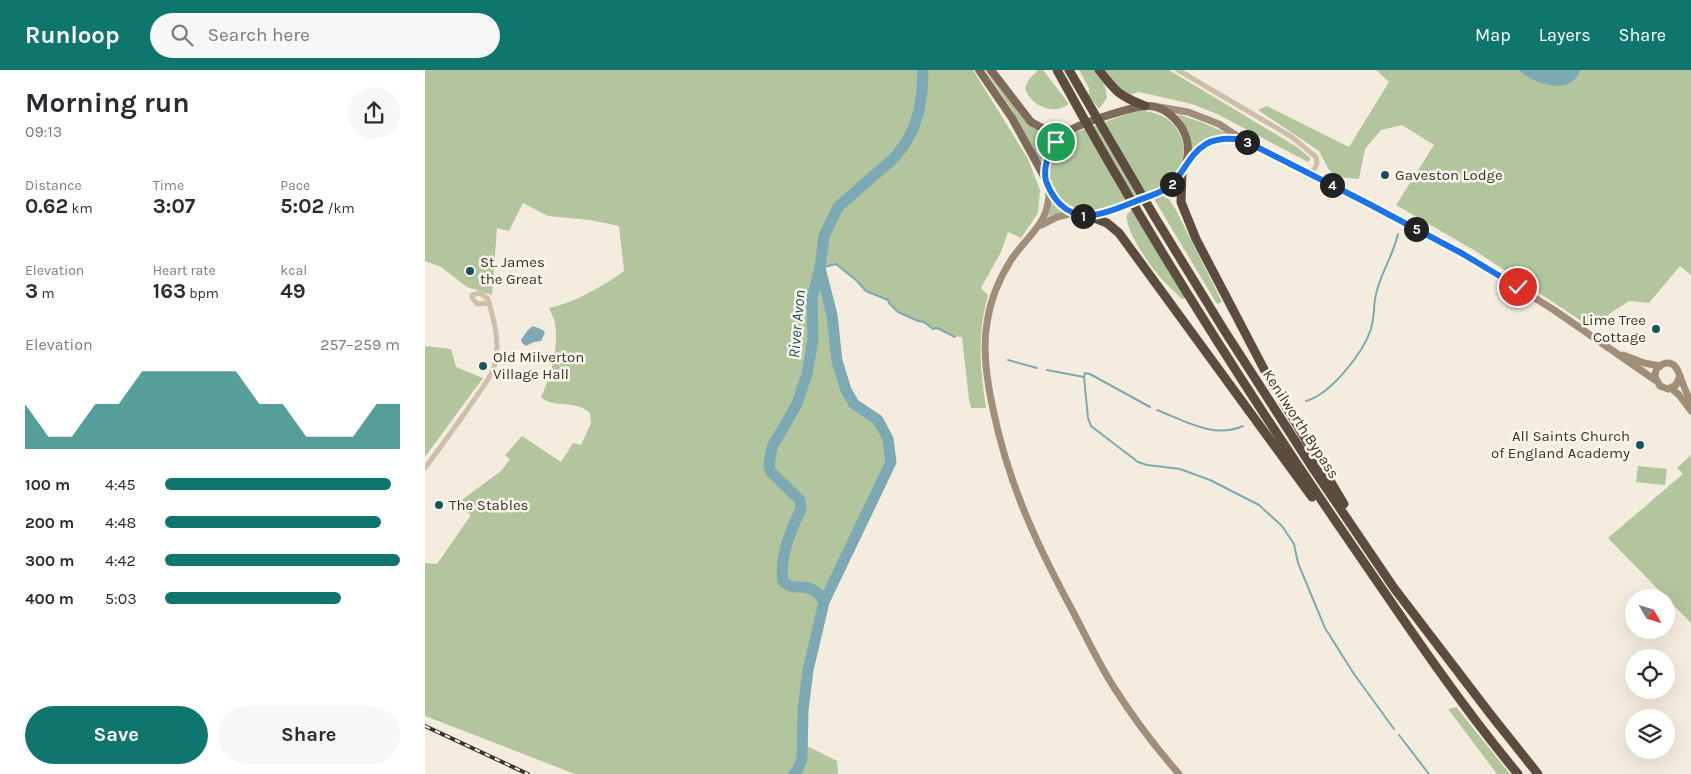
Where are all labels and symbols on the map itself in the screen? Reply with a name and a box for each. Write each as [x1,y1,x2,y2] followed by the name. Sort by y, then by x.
[1035,121,1077,163] pin
[1235,130,1259,154] pin: 3
[1395,166,1503,184] place label: Gaveston Lodge
[1379,169,1391,181] marker: Gaveston Lodge
[1159,172,1185,196] pin: 2
[1319,172,1345,198] pin: 4
[1071,204,1095,228] pin: 1
[1403,216,1429,242] pin: 5
[480,253,545,288] place label: St. James the Great
[464,265,476,277] marker: St. James the Great
[1497,266,1539,308] pin
[784,289,809,359] water label: River Avon
[1582,311,1646,346] place label: Lime Tree Cottage
[1650,323,1662,335] marker: Lime Tree Cottage
[493,348,584,383] place label: Old Milverton Village Hall
[477,360,489,372] marker: Old Milverton Village Hall
[1259,366,1343,482] street label: Kenilworth Bypass
[1491,427,1630,462] place label: All Saints Church of England Academy
[1634,439,1646,451] marker: All Saints Church of England Academy
[449,496,528,514] place label: The Stables
[433,499,445,511] marker: The Stables
[1625,589,1675,639] north arrow

